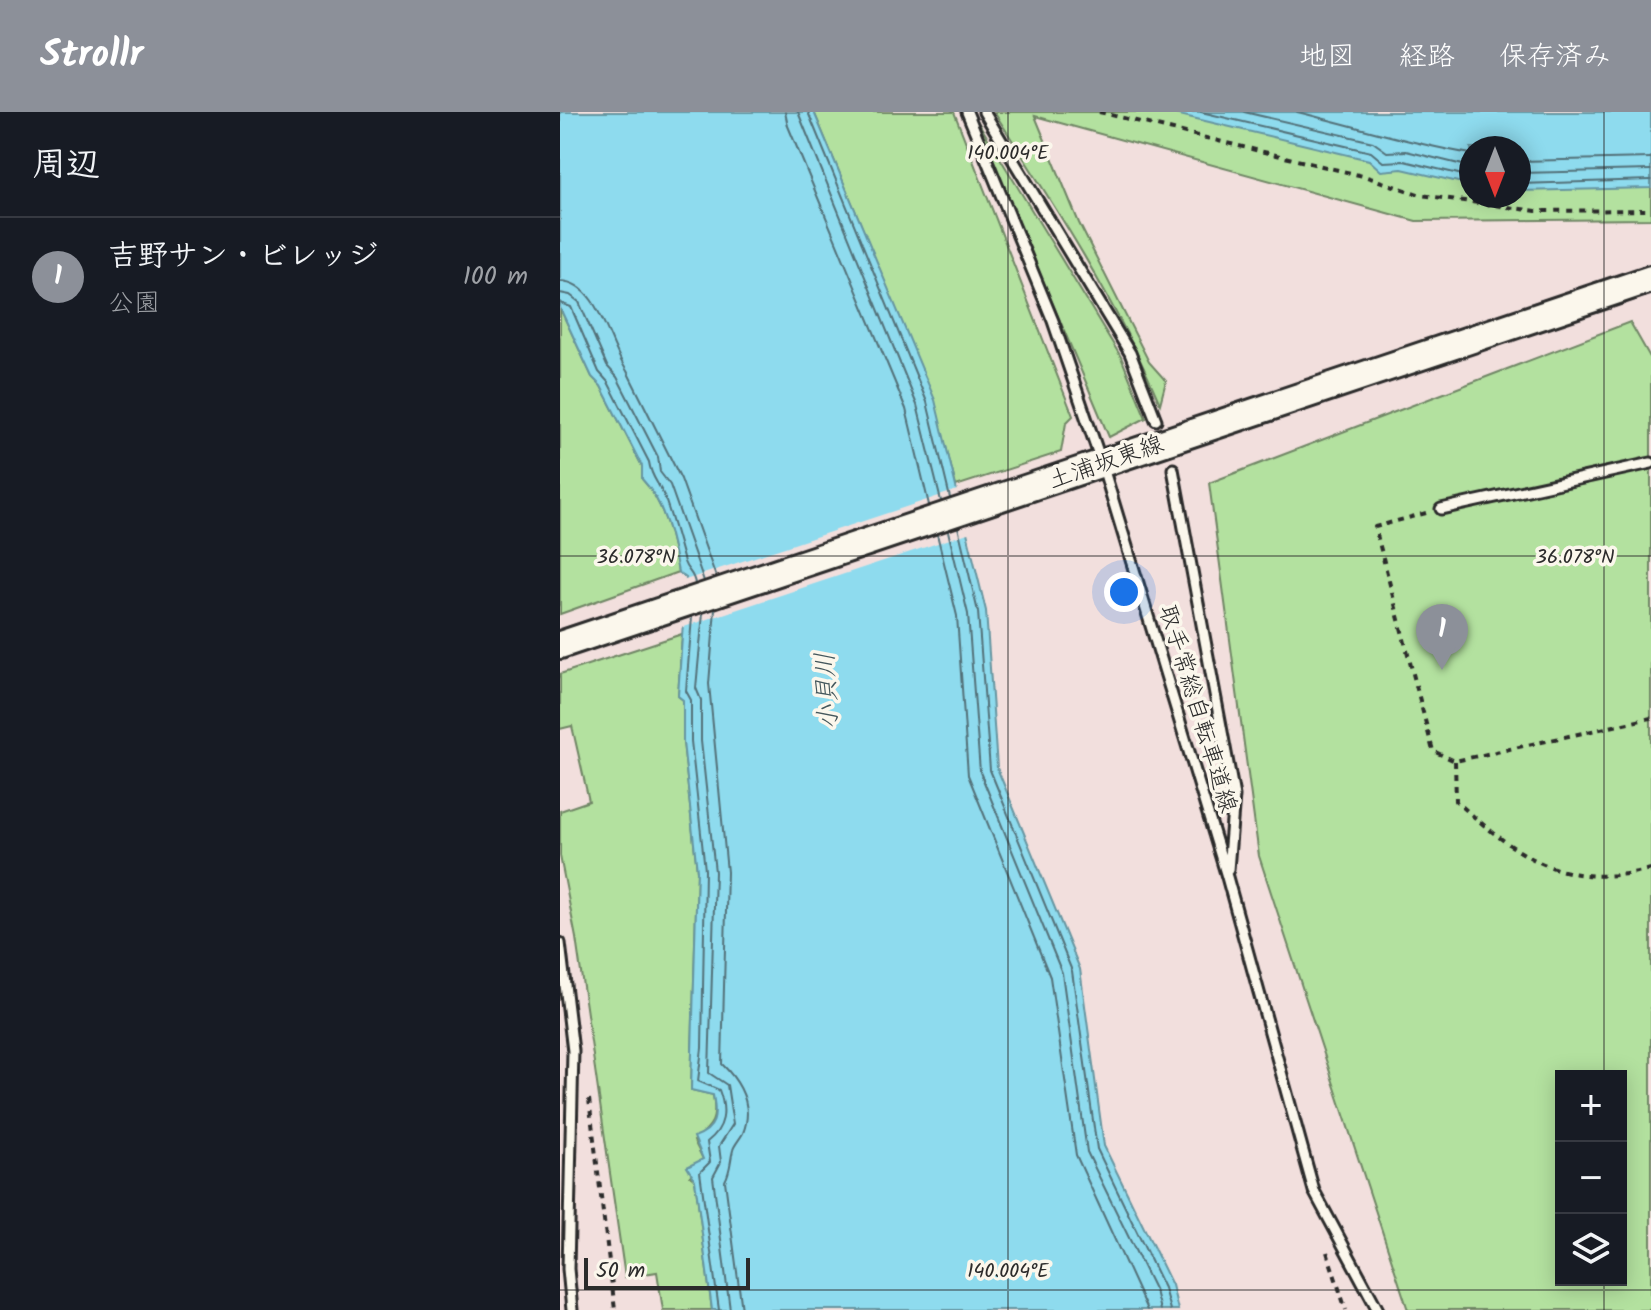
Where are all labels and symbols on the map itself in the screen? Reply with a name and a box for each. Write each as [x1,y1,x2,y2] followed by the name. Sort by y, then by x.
[1459,136,1531,208] north arrow
[967,138,1050,170] text: 140.004°E
[1043,425,1169,501] street label: 土浦坂東線
[597,542,675,574] text: 36.078°N
[1536,542,1614,574] text: 36.078°N
[1104,572,1144,612] your location
[1147,600,1247,818] street label: 取手常総自転車道線
[1416,604,1468,670] pin: 1
[805,651,851,731] water label: 小貝川
[584,1254,750,1290] scale bar
[967,1256,1050,1288] text: 140.004°E

